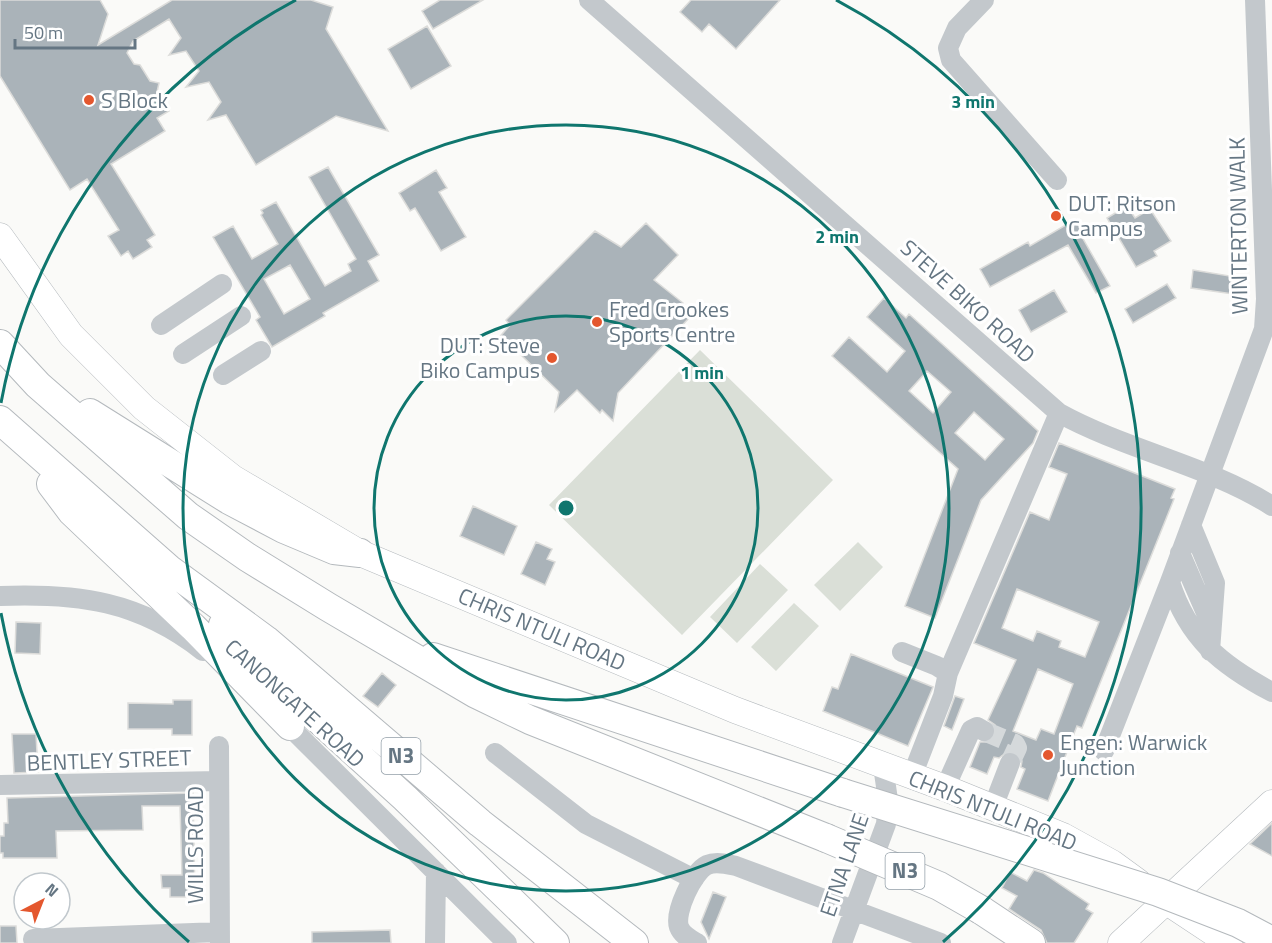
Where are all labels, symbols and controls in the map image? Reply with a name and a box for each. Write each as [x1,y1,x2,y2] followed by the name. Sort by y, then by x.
[15,12,135,50] scale bar
[24,19,63,46] text: 50 m
[101,83,169,117] place label: S Block
[951,88,995,115] text: 3 min
[82,93,96,107] marker: S Block
[1219,137,1257,315] street label: WINTERTON WALK
[1068,186,1176,245] place label: DUT: Ritson Campus
[1049,209,1063,223] marker: DUT: Ritson Campus
[815,223,859,250] text: 2 min
[893,231,1043,371] street label: STEVE BIKO ROAD
[609,292,735,351] place label: Fred Crookes Sports Centre
[590,315,604,329] marker: Fred Crookes Sports Centre
[420,328,540,387] place label: DUT: Steve Biko Campus
[545,351,559,365] marker: DUT: Steve Biko Campus
[680,359,724,386] text: 1 min
[556,498,576,518] centre of rings
[453,578,631,680] street label: CHRIS NTULI ROAD
[217,631,373,775] street label: CANONGATE ROAD
[1060,725,1208,784] place label: Engen: Warwick Junction
[382,738,420,774] road number: N3
[26,740,192,780] street label: BENTLEY STREET
[1041,748,1055,762] marker: Engen: Warwick Junction
[904,761,1082,859] street label: CHRIS NTULI ROAD
[178,786,212,904] street label: WILLS ROAD
[810,809,878,921] street label: ETNA LANE
[886,853,924,889] road number: N3
[12,871,72,931] north arrow
[40,877,64,902] text: N

